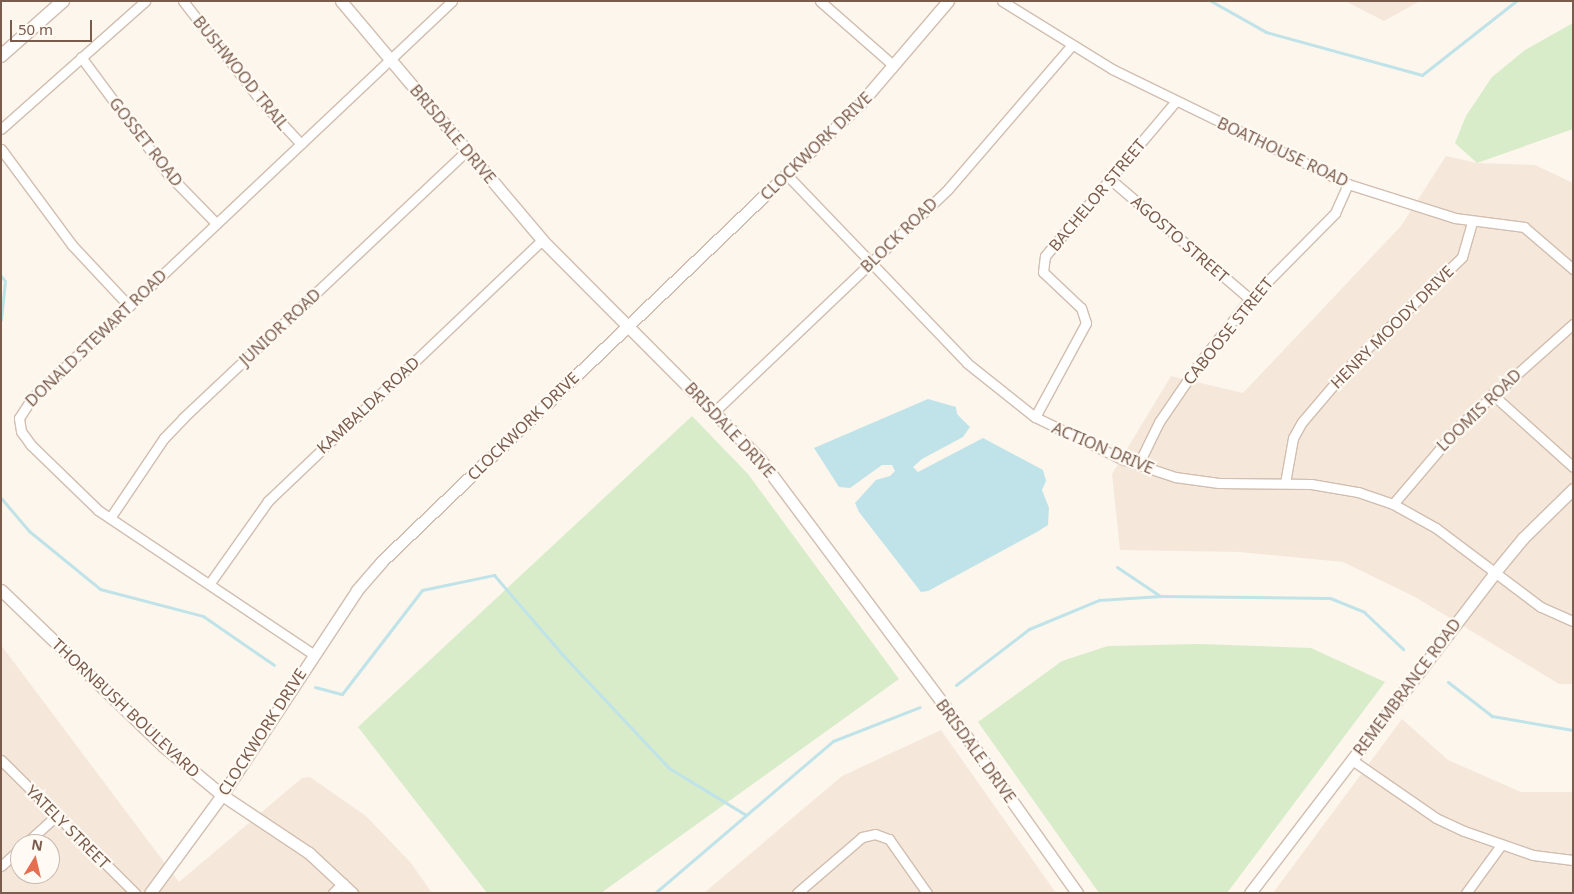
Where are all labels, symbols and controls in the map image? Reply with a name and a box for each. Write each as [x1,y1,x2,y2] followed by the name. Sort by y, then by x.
[12,10,95,42] scale bar
[189,12,293,134] street label: BUSHWOOD TRAIL
[18,19,53,39] text: 50 m
[406,81,500,187] street label: BRISDALE DRIVE
[756,88,876,204] street label: CLOCKWORK DRIVE
[105,94,187,190] street label: GOSSET ROAD
[1214,113,1352,191] street label: BOATHOUSE ROAD
[1045,135,1149,255] street label: BACHELOR STREET
[1128,192,1232,286] street label: AGOSTO STREET
[857,194,941,276] street label: BLOCK ROAD
[1327,262,1457,392] street label: HENRY MOODY DRIVE
[21,265,171,411] street label: DONALD STEWART ROAD
[1179,274,1277,388] street label: CABOOSE STREET
[235,284,325,370] street label: JUNIOR ROAD
[313,352,423,458] street label: KAMBALDA ROAD
[1433,365,1525,455] street label: LOOMIS ROAD
[463,368,583,484] street label: CLOCKWORK DRIVE
[681,378,779,482] street label: BRISDALE DRIVE
[1049,418,1157,478] street label: ACTION DRIVE
[1349,615,1465,759] street label: REMEMBRANCE ROAD
[48,635,204,781] street label: THORNBUSH BOULEVARD
[214,665,310,799] street label: CLOCKWORK DRIVE
[932,696,1020,806] street label: BRISDALE DRIVE
[22,781,114,873] street label: YATELY STREET
[10,834,60,884] north arrow
[30,834,44,855] text: N

